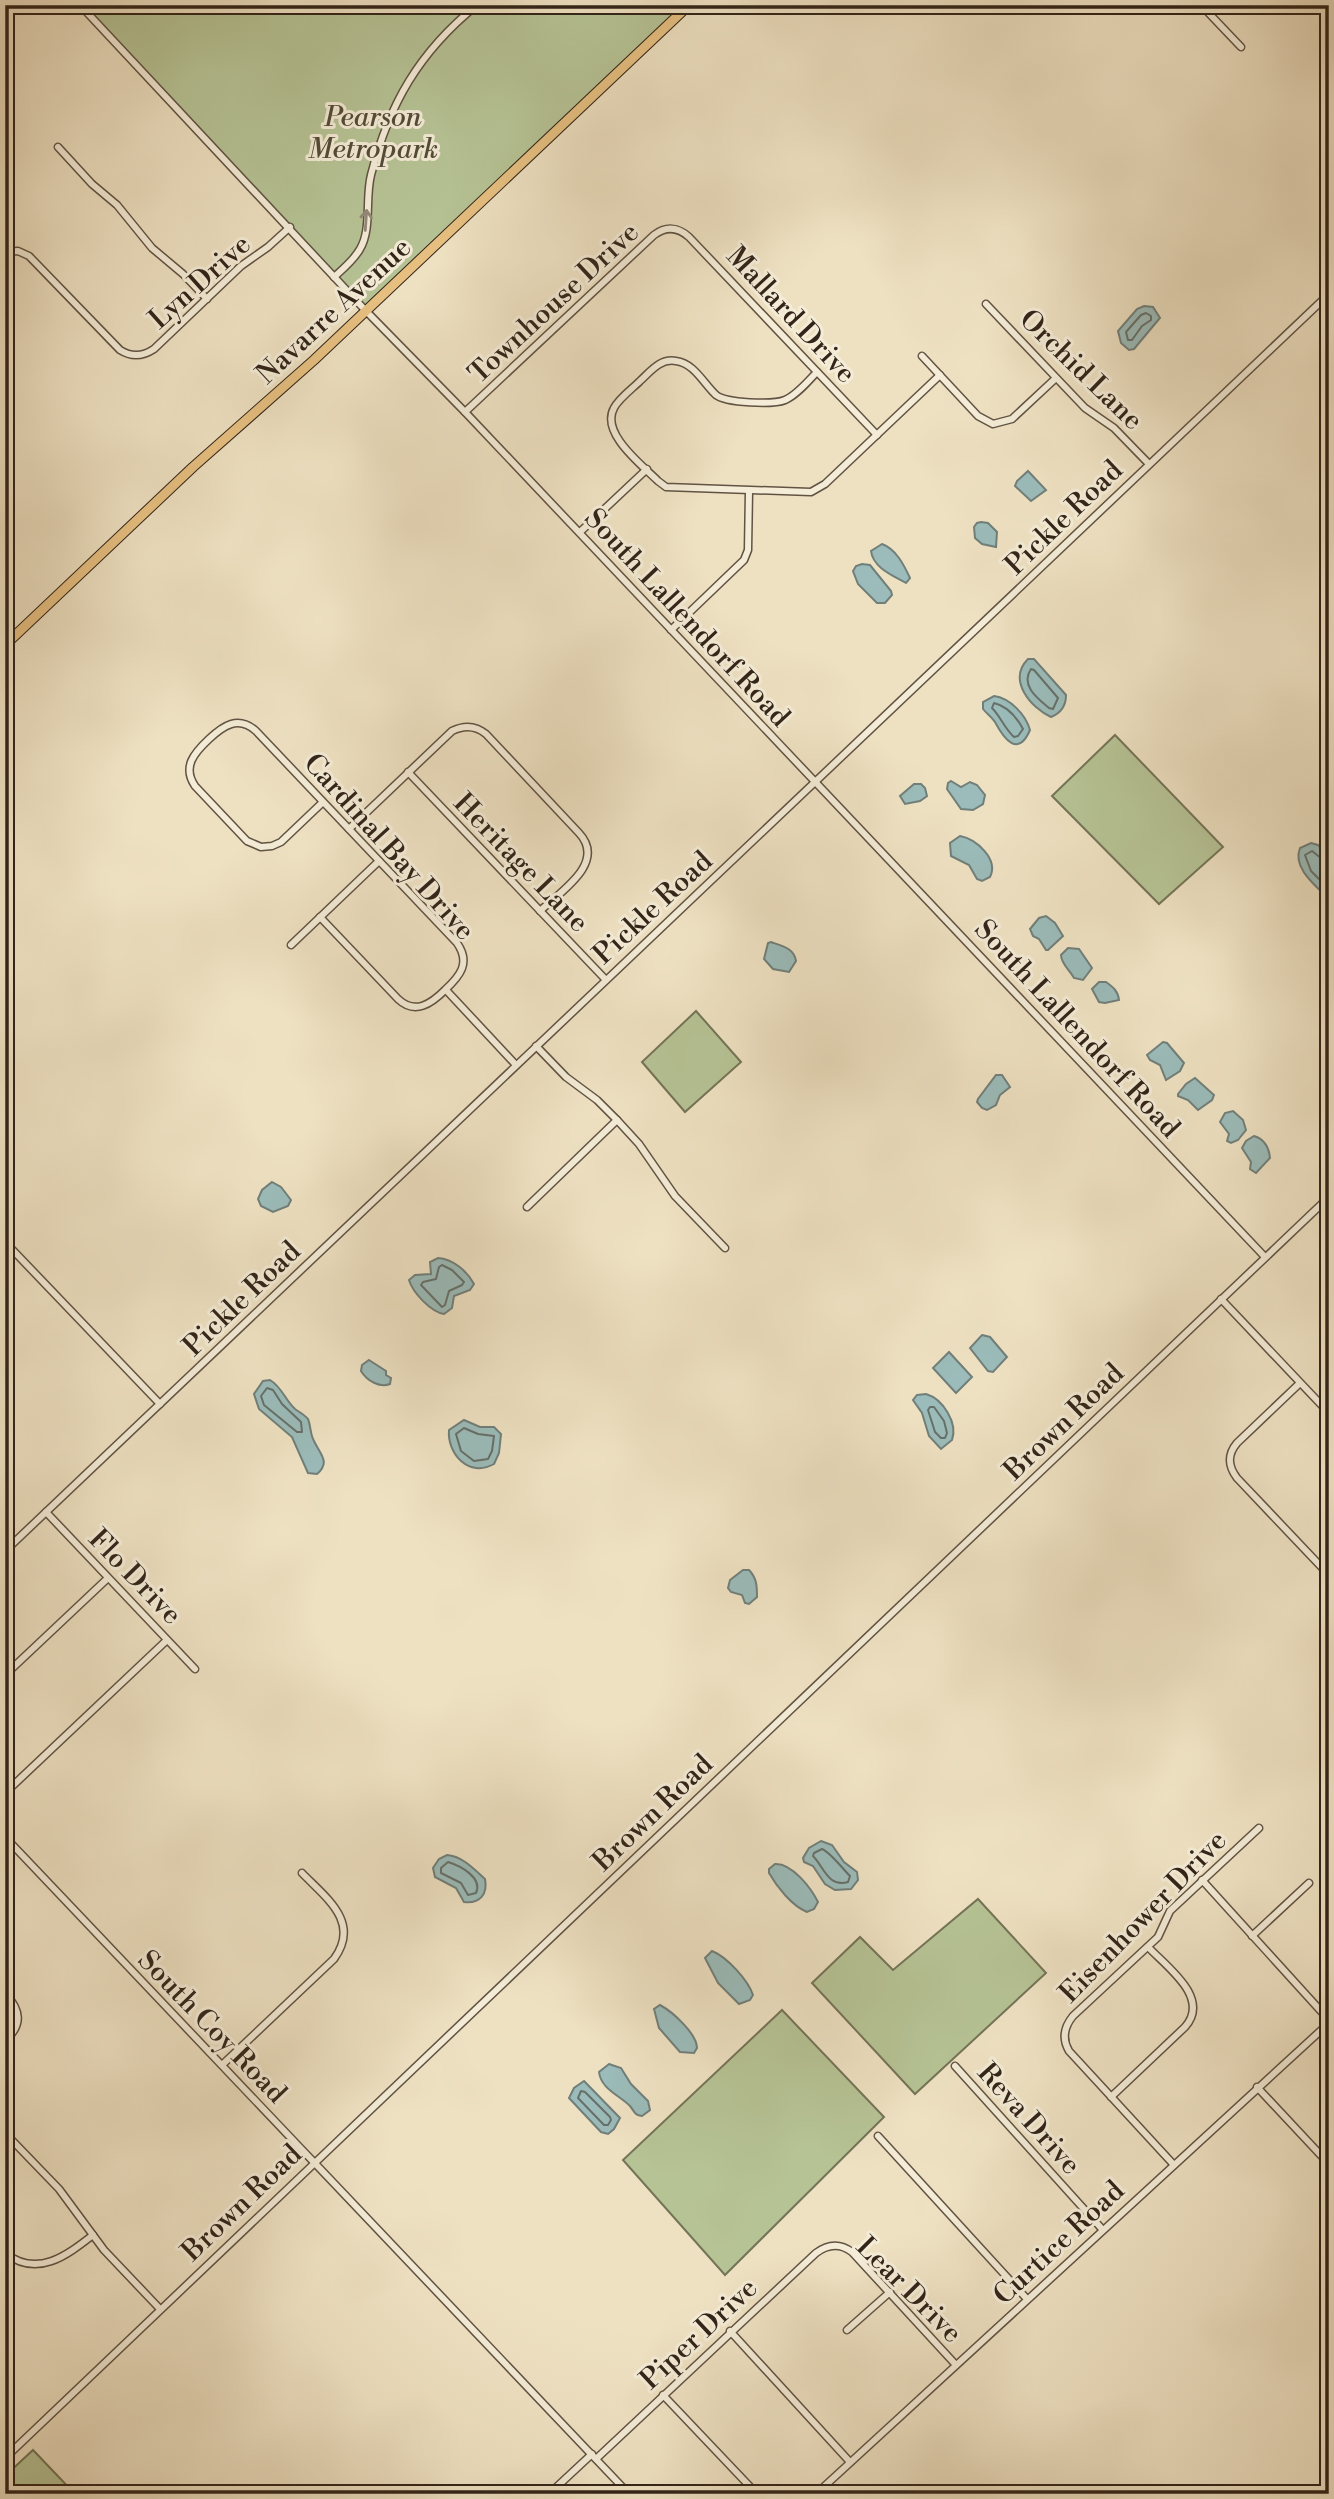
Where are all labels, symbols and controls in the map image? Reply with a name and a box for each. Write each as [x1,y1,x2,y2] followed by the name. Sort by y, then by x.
[308,100,438,167] park label: Pearson Metropark
[359,209,372,232] one-way arrow
[462,215,646,391] street label: Townhouse Drive
[142,227,258,337] street label: Lyn Drive
[249,230,419,392] street label: Navarre Avenue
[719,239,863,391] street label: Mallard Drive
[1012,302,1150,438] street label: Orchid Lane
[998,453,1130,583] street label: Pickle Road
[577,502,797,735] street label: South Lallendorf Road
[296,746,482,948] street label: Cardinal Bay Drive
[446,786,596,940] street label: Heritage Lane
[586,844,720,972] street label: Pickle Road
[967,913,1187,1146] street label: South Lallendorf Road
[176,1234,308,1364] street label: Pickle Road
[996,1356,1131,1489] street label: Brown Road
[81,1522,189,1632] street label: Flo Drive
[585,1747,720,1880] street label: Brown Road
[1052,1824,1234,2011] street label: Eisenhower Drive
[130,1943,294,2111] street label: South Coy Road
[970,2056,1088,2182] street label: Reva Drive
[174,2137,309,2270] street label: Brown Road
[986,2174,1132,2313] street label: Curtice Road
[848,2230,969,2351] street label: Lear Drive
[633,2271,765,2397] street label: Piper Drive

